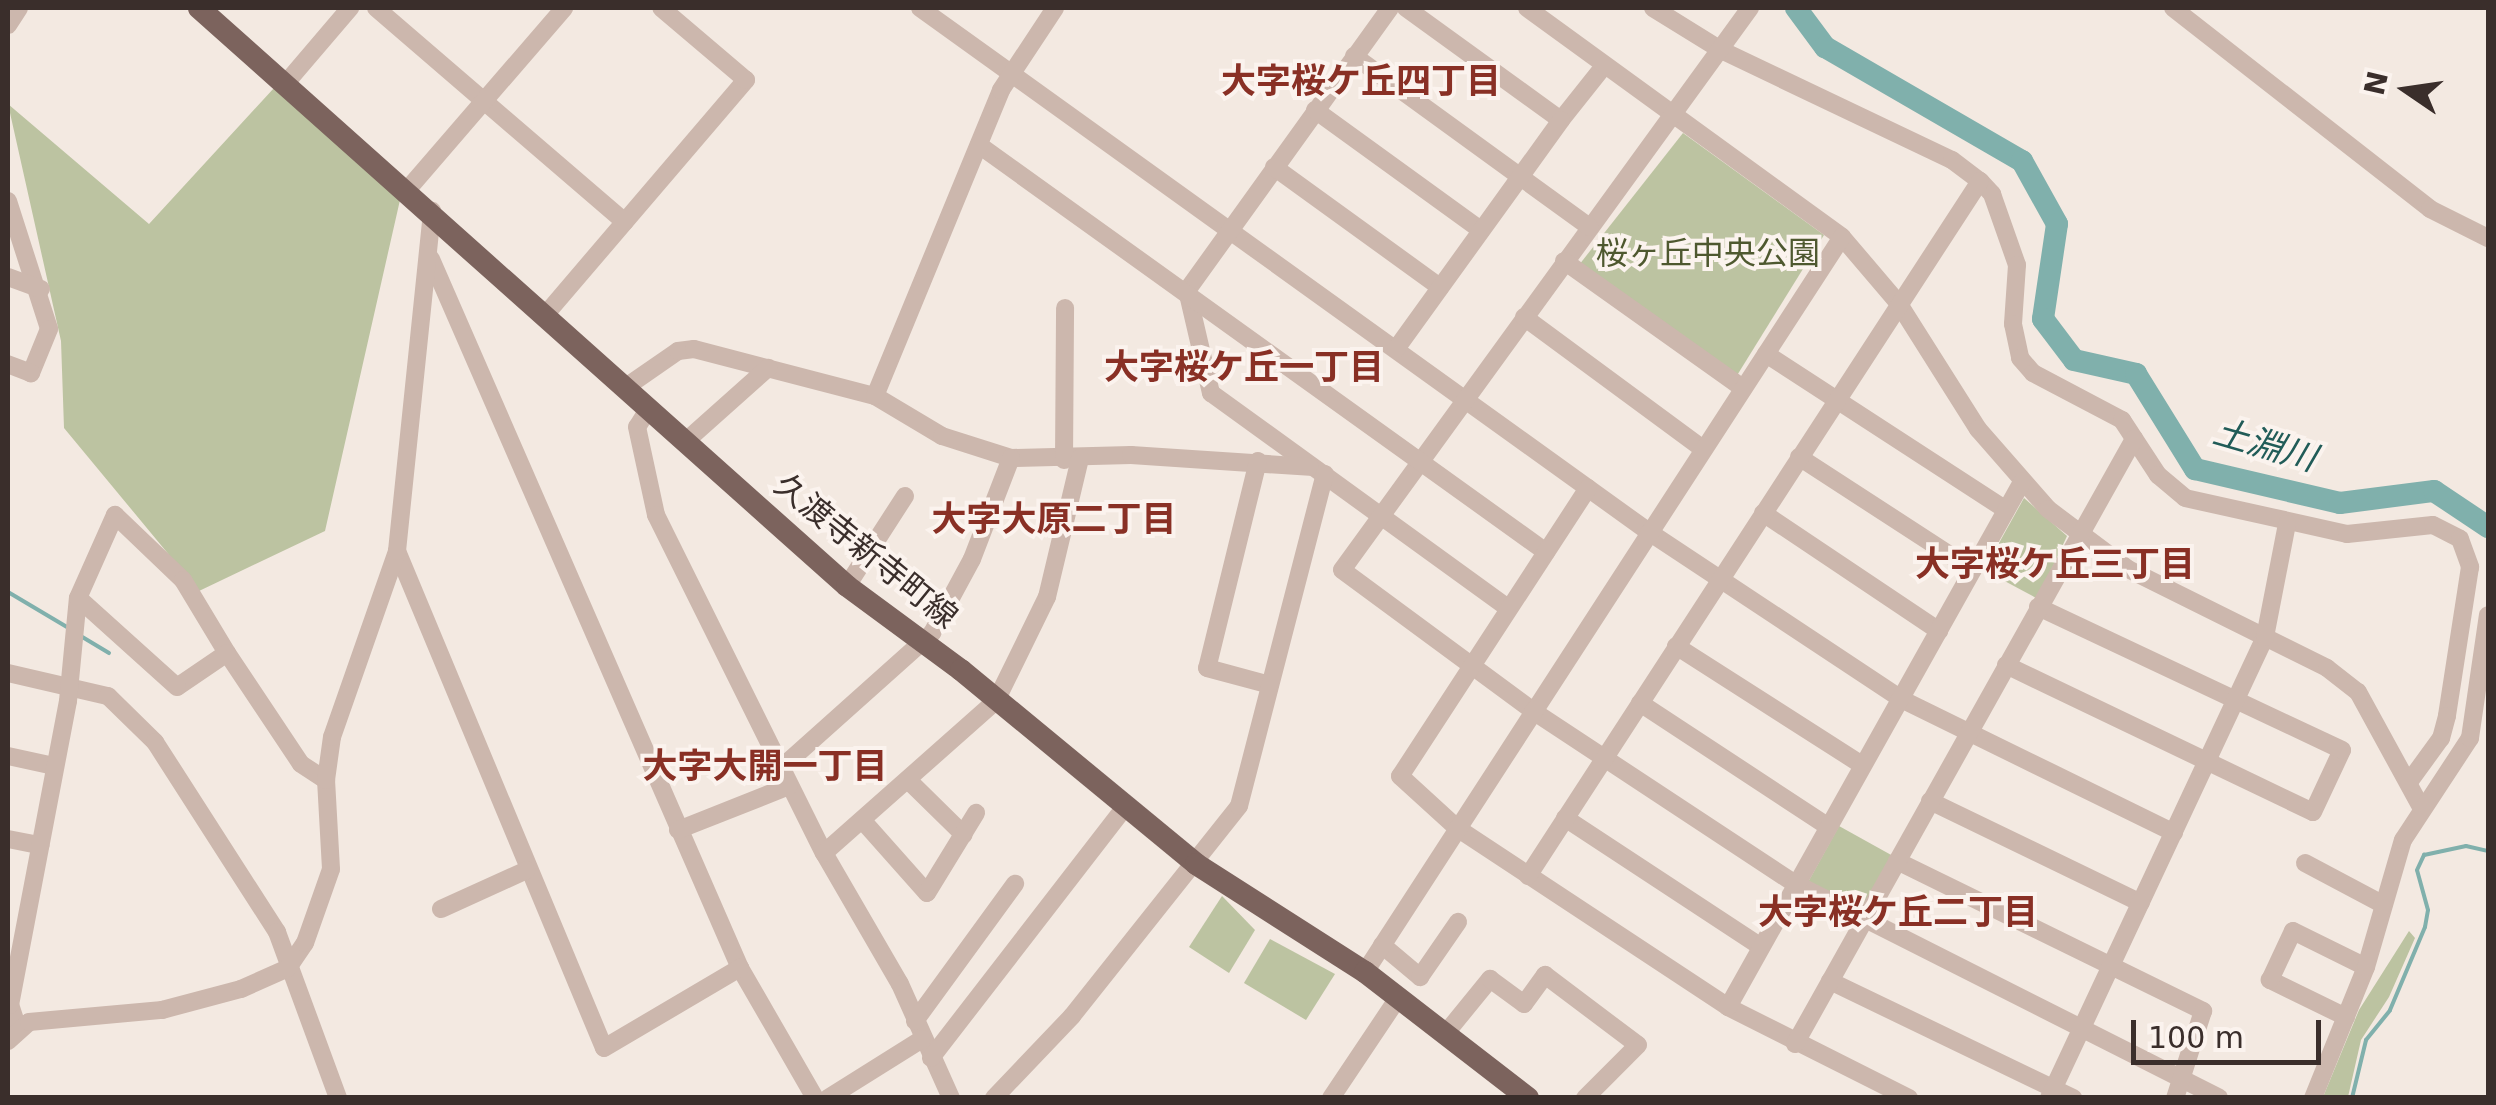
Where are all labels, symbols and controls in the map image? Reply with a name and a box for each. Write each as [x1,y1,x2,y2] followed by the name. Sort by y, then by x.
[2356,40,2456,140] north arrow
[1221,60,1501,102] district label: 大字桜ケ丘四丁目
[2358,68,2395,98] text: N
[1596,234,1820,272] park label: 桜ヶ丘中央公園
[1104,346,1384,388] district label: 大字桜ケ丘一丁目
[2209,410,2321,480] water label: 土淵川
[767,466,965,636] street label: 久渡寺新寺町線
[932,498,1176,540] district label: 大字大原二丁目
[1915,543,2195,585] district label: 大字桜ケ丘三丁目
[643,745,887,787] district label: 大字大開一丁目
[1758,891,2038,933] district label: 大字桜ケ丘二丁目
[2136,1000,2326,1062] scale bar
[2148,1020,2244,1055] text: 100 m

